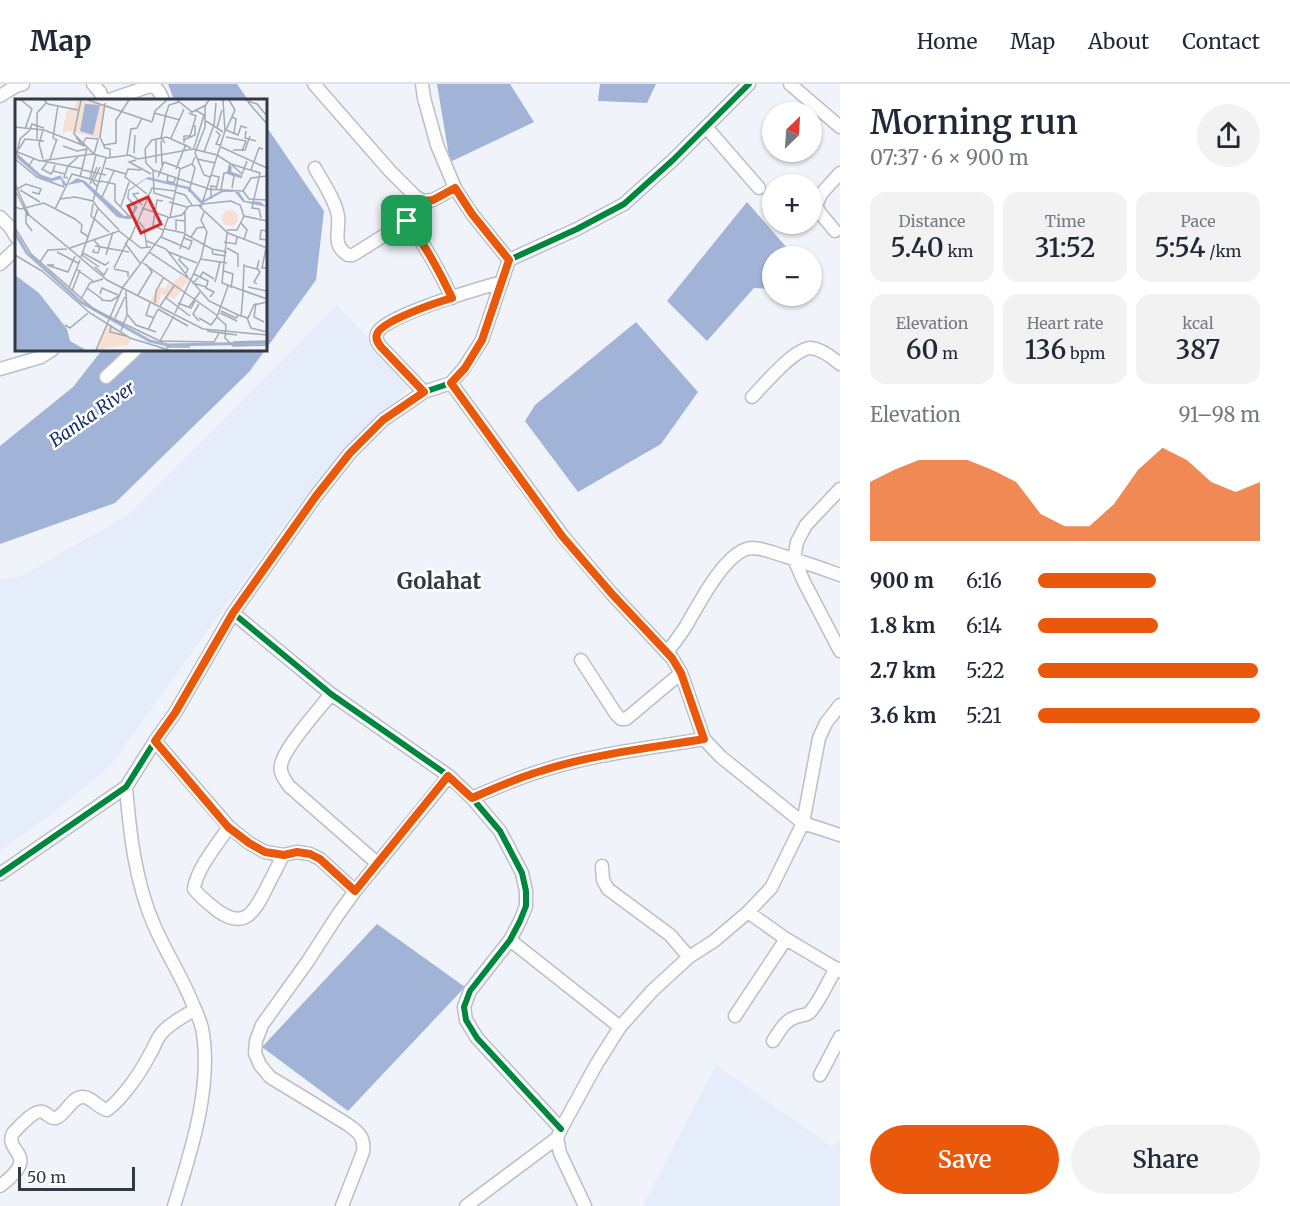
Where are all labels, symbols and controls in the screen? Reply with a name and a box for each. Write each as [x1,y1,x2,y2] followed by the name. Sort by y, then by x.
[30,23,92,59] text: Map
[917,28,977,55] text: Home
[1010,28,1055,55] text: Map
[1088,28,1149,55] text: About
[1182,28,1260,55] text: Contact
[15,99,267,351] inset map
[762,102,822,162] north arrow
[762,102,822,306] map controls
[870,102,1078,143] text: Morning run
[1197,104,1260,167] button: share
[870,145,1029,170] text: 07:37 · 6 × 900 m
[762,174,822,234] button: +
[381,195,432,246] pin
[390,204,423,237] icon: arrive
[899,211,965,231] text: Distance
[1045,211,1085,231] text: Time
[1181,211,1216,231] text: Pace
[891,231,944,264] text: 5.40
[1035,231,1095,264] text: 31:52
[1155,231,1205,264] text: 5:54
[944,241,973,261] text: km
[1205,241,1241,261] text: /km
[762,246,822,306] button: −
[896,313,968,333] text: Elevation
[1027,313,1103,333] text: Heart rate
[1182,313,1214,333] text: kcal
[906,333,939,366] text: 60
[1025,333,1066,366] text: 136
[1176,333,1220,366] text: 387
[939,343,958,363] text: m
[1066,343,1105,363] text: bpm
[45,376,140,452] water label: Banka River
[870,402,961,427] text: Elevation
[1179,402,1260,427] text: 91–98 m
[397,567,481,595] district label: Golahat
[870,568,934,593] text: 900 m
[966,568,1002,593] text: 6:16
[870,613,935,638] text: 1.8 km
[966,613,1002,638] text: 6:14
[870,658,936,683] text: 2.7 km
[966,658,1005,683] text: 5:22
[870,703,936,728] text: 3.6 km
[966,703,1002,728] text: 5:21
[870,1125,1059,1194] button: Save
[1071,1125,1260,1194] button: Share
[18,1164,135,1192] scale bar
[27,1167,66,1187] text: 50 m

